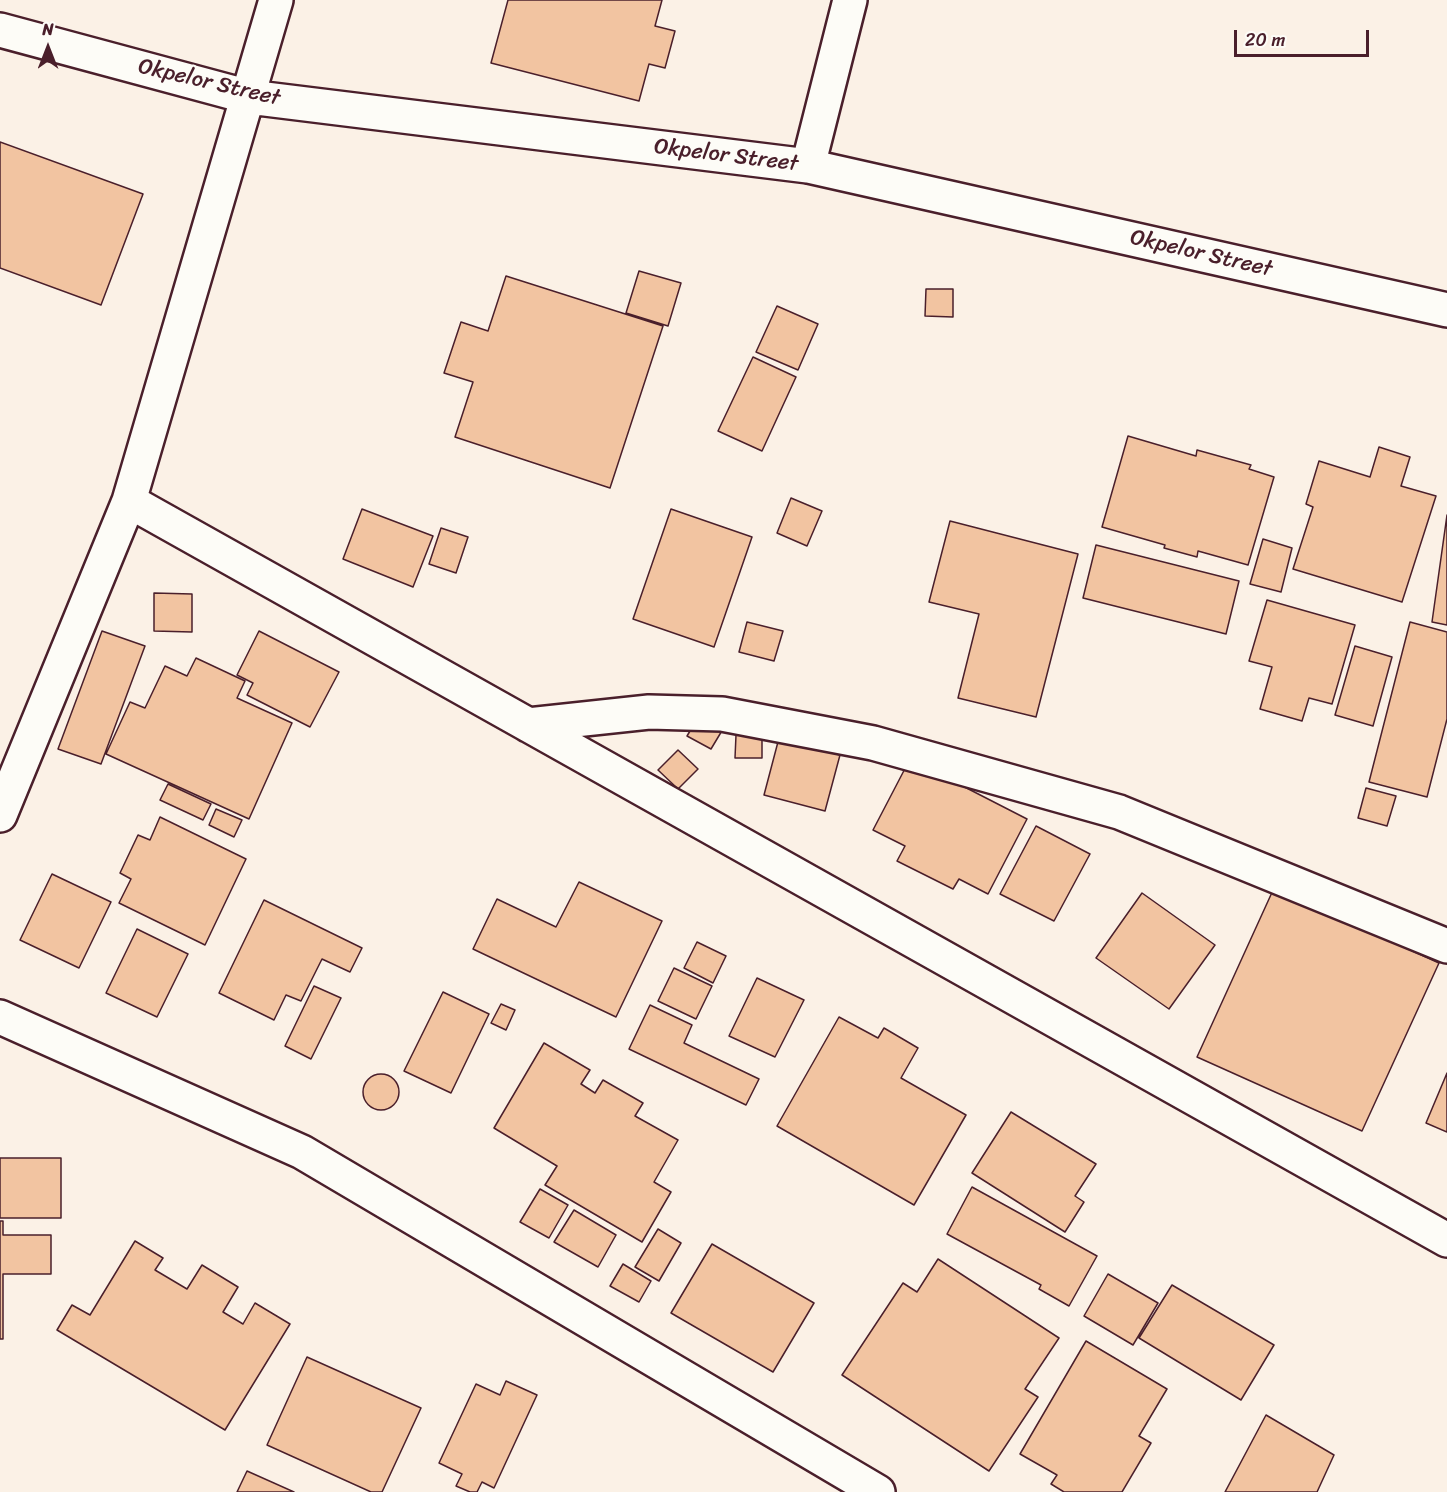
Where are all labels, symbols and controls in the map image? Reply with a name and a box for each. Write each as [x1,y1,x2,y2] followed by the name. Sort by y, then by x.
[42,15,54,44] text: N
[18,18,78,78] north arrow
[1237,18,1372,56] scale bar
[1245,24,1285,56] text: 20 m
[135,54,283,112] street label: Okpelor Street
[652,134,800,178] street label: Okpelor Street
[1127,225,1275,283] street label: Okpelor Street

